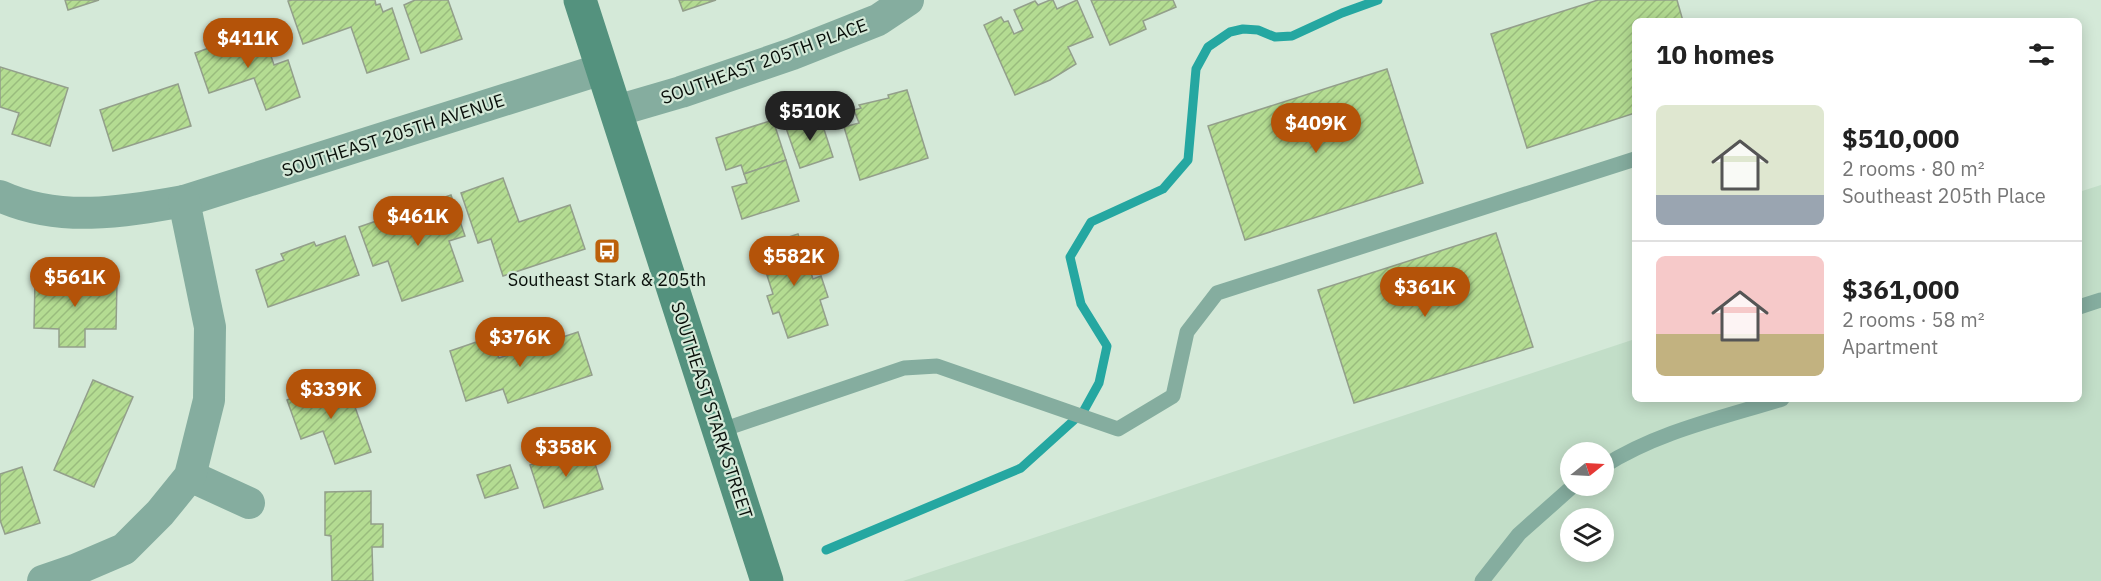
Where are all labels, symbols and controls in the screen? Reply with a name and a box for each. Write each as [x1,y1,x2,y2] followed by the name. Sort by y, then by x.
[658,13,870,109] street label: SOUTHEAST 205TH PLACE
[206,18,290,69] pin: $411K
[217,24,279,51] text: $411K
[1656,37,1774,71] text: 10 homes
[2025,38,2058,71] icon: filters
[279,88,507,182] street label: SOUTHEAST 205TH AVENUE
[768,91,852,142] pin: $510K
[779,97,841,124] text: $510K
[1274,103,1358,154] pin: $409K
[1285,109,1347,136] text: $409K
[1842,121,1959,155] text: $510,000
[1704,129,1776,201] icon: home
[1842,155,1985,182] text: 2 rooms · 80 m²
[1842,182,2046,209] text: Southeast 205th Place
[376,196,460,247] pin: $461K
[387,202,449,229] text: $461K
[592,236,622,266] bus stop icon: Southeast Stark & 205th
[752,236,836,287] pin: $582K
[763,242,825,269] text: $582K
[33,257,117,308] pin: $561K
[44,263,106,290] text: $561K
[1383,267,1467,318] pin: $361K
[508,268,706,291] place label: Southeast Stark & 205th
[1842,272,1959,306] text: $361,000
[1394,273,1456,300] text: $361K
[1704,280,1776,352] icon: home
[666,299,758,521] street label: SOUTHEAST STARK STREET
[1842,306,1985,333] text: 2 rooms · 58 m²
[478,317,562,368] pin: $376K
[489,323,551,350] text: $376K
[1842,333,1938,360] text: Apartment
[289,369,373,420] pin: $339K
[300,375,362,402] text: $339K
[524,427,608,478] pin: $358K
[535,433,597,460] text: $358K
[1560,442,1614,496] north arrow
[1560,442,1614,562] map controls
[1560,508,1614,562] button: layers

